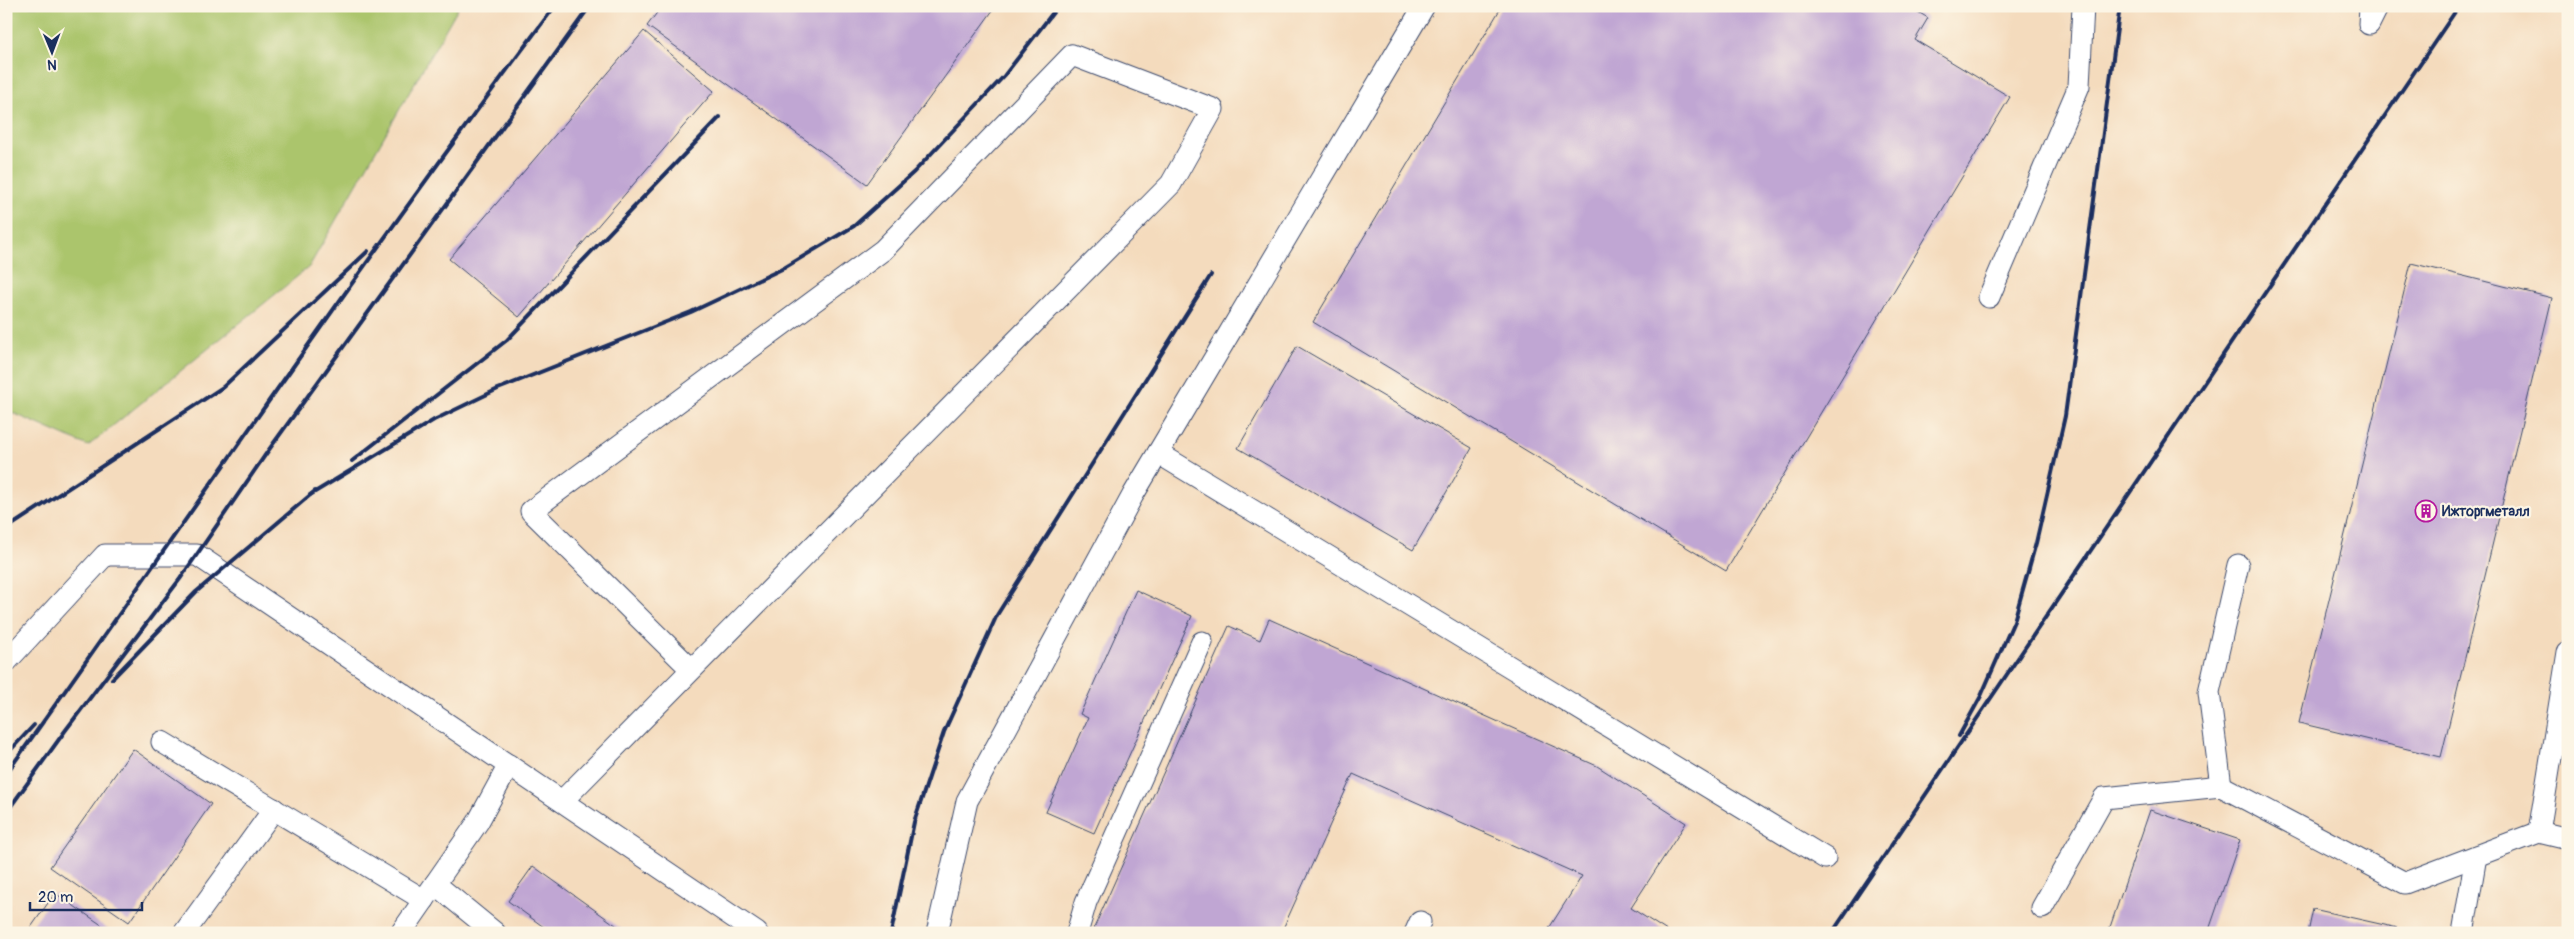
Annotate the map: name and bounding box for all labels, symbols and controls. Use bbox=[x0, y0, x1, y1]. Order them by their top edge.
north arrow bbox=[28, 28, 78, 78]
text: N bbox=[47, 56, 57, 73]
building icon: Ижторгметалл bbox=[2414, 499, 2438, 523]
place label: Ижторгметалл bbox=[2442, 503, 2530, 520]
scale bar bbox=[30, 879, 142, 911]
text: 20 m bbox=[38, 888, 73, 907]

